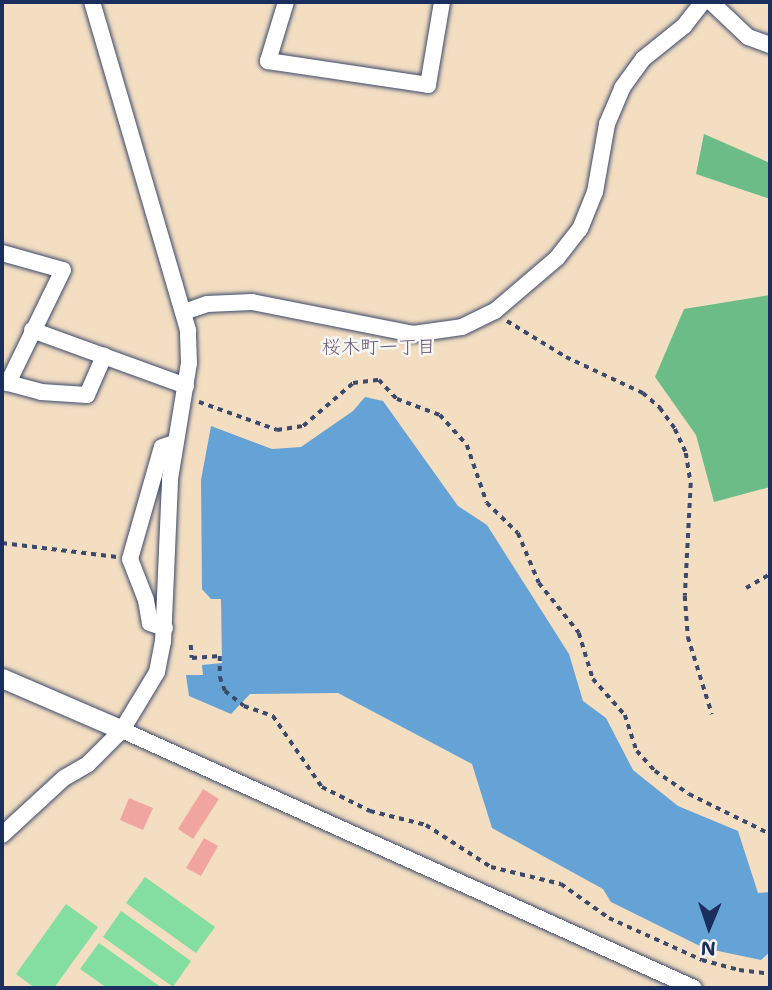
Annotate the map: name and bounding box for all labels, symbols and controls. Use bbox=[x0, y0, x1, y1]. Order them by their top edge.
district label: 桜木町一丁目 bbox=[322, 336, 436, 358]
north arrow bbox=[674, 892, 744, 962]
text: N bbox=[700, 936, 716, 961]

